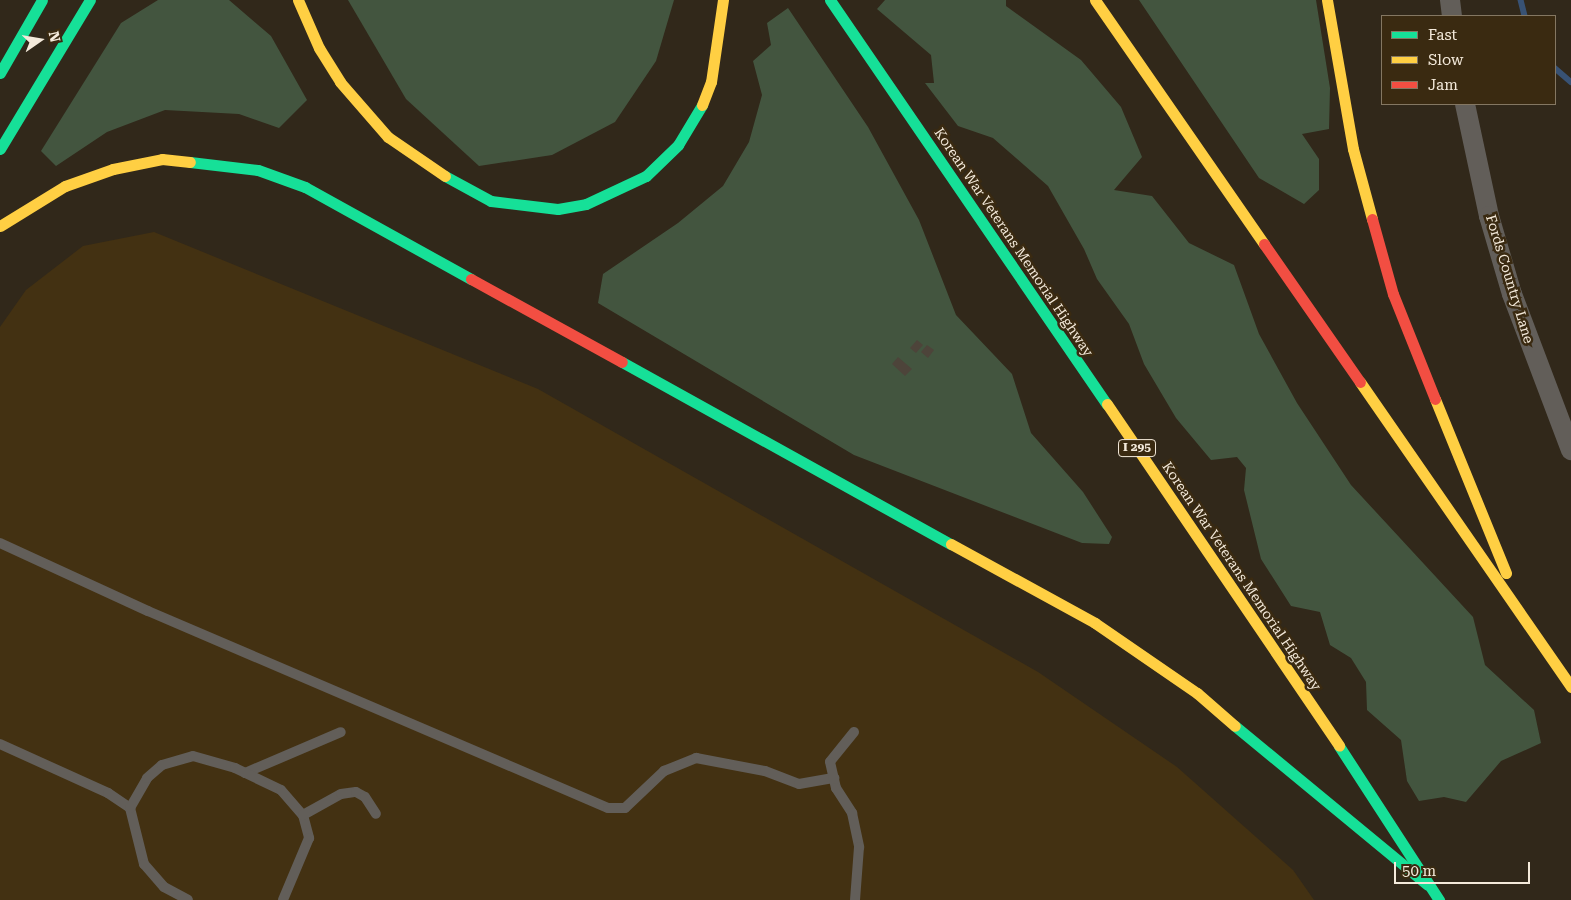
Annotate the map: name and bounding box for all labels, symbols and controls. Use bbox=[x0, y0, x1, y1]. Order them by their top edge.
north arrow bbox=[15, 15, 65, 65]
legend bbox=[1381, 15, 1556, 105]
text: Fast bbox=[1428, 26, 1457, 44]
text: N bbox=[46, 30, 64, 44]
text: Slow bbox=[1428, 51, 1463, 69]
text: Jam bbox=[1428, 76, 1458, 94]
street label: Korean War Veterans Memorial Highway bbox=[931, 125, 1097, 359]
street label: Fords Country Lane bbox=[1482, 213, 1538, 345]
road number: I 295 bbox=[1117, 438, 1157, 458]
street label: Korean War Veterans Memorial Highway bbox=[1159, 459, 1325, 693]
scale bar bbox=[1396, 852, 1532, 884]
text: 50 m bbox=[1402, 862, 1436, 880]

